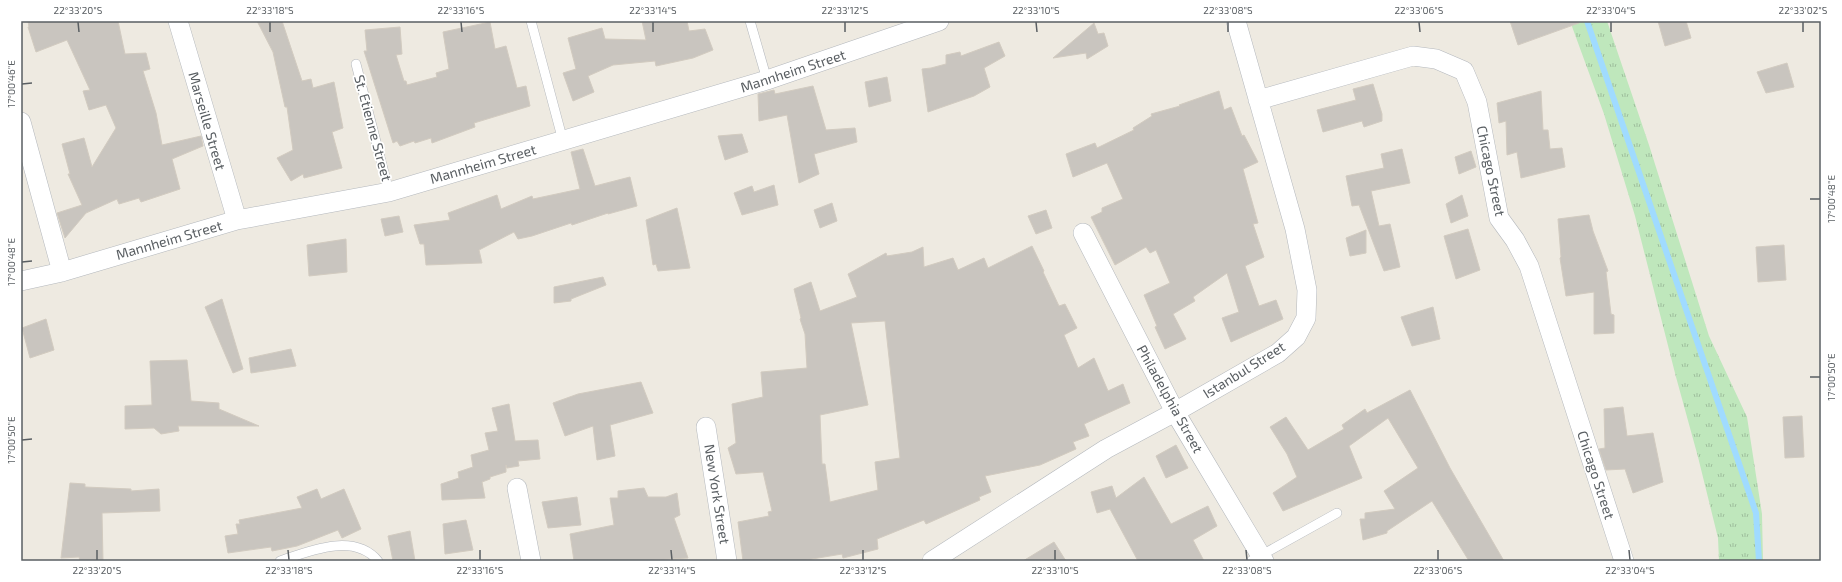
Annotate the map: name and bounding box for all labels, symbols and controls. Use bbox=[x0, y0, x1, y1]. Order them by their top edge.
text: 22°33'20"S bbox=[54, 4, 103, 16]
text: 22°33'18"S bbox=[246, 4, 294, 16]
text: 22°33'16"S bbox=[438, 4, 485, 16]
text: 22°33'14"S bbox=[629, 4, 677, 16]
text: 22°33'12"S bbox=[822, 4, 869, 16]
text: 22°33'10"S bbox=[1012, 4, 1060, 16]
text: 22°33'08"S bbox=[1203, 4, 1253, 16]
text: 22°33'06"S bbox=[1395, 4, 1444, 16]
text: 22°33'04"S bbox=[1586, 4, 1636, 16]
text: 22°33'02"S bbox=[1779, 4, 1828, 16]
street label: Mannheim Street bbox=[738, 45, 848, 96]
text: 17°00'46"E bbox=[5, 60, 17, 108]
street label: Marseille Street bbox=[185, 70, 230, 172]
street label: St. Etienne Street bbox=[351, 73, 396, 183]
street label: Chicago Street bbox=[1474, 124, 1509, 218]
street label: Mannheim Street bbox=[428, 140, 538, 187]
text: 17°00'48"E bbox=[1825, 175, 1837, 223]
street label: Mannheim Street bbox=[114, 216, 224, 263]
text: 17°00'48"E bbox=[5, 238, 17, 286]
street label: Istanbul Street bbox=[1199, 338, 1288, 402]
street label: Philadelphia Street bbox=[1134, 342, 1207, 456]
text: 17°00'50"E bbox=[1825, 353, 1837, 401]
text: 17°00'50"E bbox=[5, 416, 17, 464]
street label: Chicago Street bbox=[1574, 429, 1619, 521]
street label: New York Street bbox=[701, 443, 734, 545]
text: 22°33'20"S bbox=[73, 564, 122, 576]
text: 22°33'18"S bbox=[265, 564, 313, 576]
text: 22°33'16"S bbox=[457, 564, 504, 576]
text: 22°33'14"S bbox=[648, 564, 696, 576]
text: 22°33'12"S bbox=[840, 564, 887, 576]
text: 22°33'10"S bbox=[1031, 564, 1079, 576]
text: 22°33'08"S bbox=[1222, 564, 1272, 576]
text: 22°33'06"S bbox=[1414, 564, 1463, 576]
text: 22°33'04"S bbox=[1605, 564, 1655, 576]

